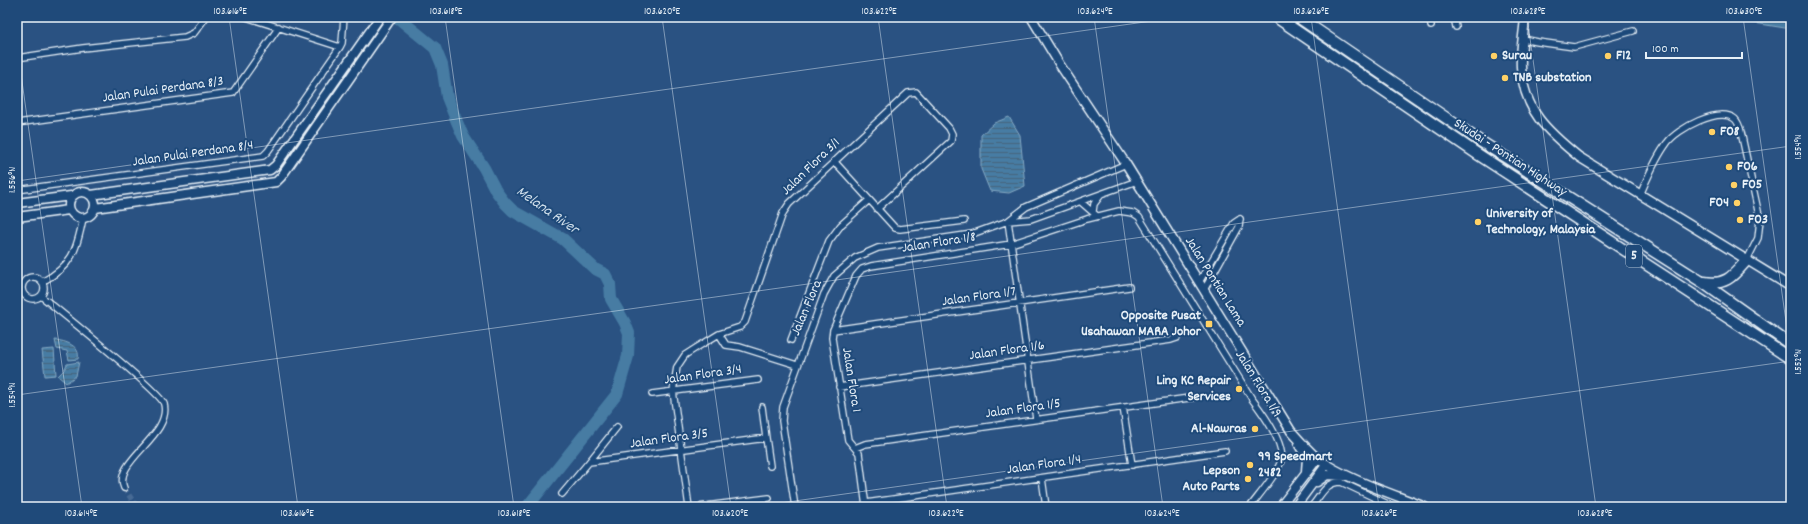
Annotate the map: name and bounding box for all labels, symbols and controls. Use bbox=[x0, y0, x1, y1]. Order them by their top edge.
text: 103.616°E bbox=[213, 5, 247, 19]
text: 103.618°E bbox=[430, 5, 463, 19]
text: 103.620°E bbox=[644, 5, 681, 19]
text: 103.622°E bbox=[861, 5, 897, 19]
text: 103.624°E bbox=[1078, 5, 1113, 19]
text: 103.626°E bbox=[1293, 5, 1329, 19]
text: 103.628°E bbox=[1511, 5, 1546, 19]
text: 103.630°E bbox=[1726, 5, 1763, 19]
scale bar bbox=[1646, 34, 1742, 60]
text: 100 m bbox=[1652, 41, 1679, 58]
place label: Surau bbox=[1502, 46, 1532, 66]
place label: F12 bbox=[1616, 46, 1631, 66]
marker: Surau bbox=[1489, 51, 1499, 61]
marker: F12 bbox=[1603, 51, 1613, 61]
place label: TNB substation bbox=[1513, 68, 1592, 88]
street label: Jalan Pulai Perdana 8/3 bbox=[101, 72, 225, 108]
marker: TNB substation bbox=[1500, 73, 1510, 83]
street label: Skudai - Pontian Highway bbox=[1449, 114, 1571, 202]
place label: F08 bbox=[1720, 122, 1740, 142]
marker: F08 bbox=[1707, 127, 1717, 137]
street label: Jalan Flora 3/1 bbox=[777, 134, 845, 200]
text: 1.554°N bbox=[1792, 134, 1806, 160]
street label: Jalan Pulai Perdana 8/4 bbox=[131, 136, 255, 172]
place label: F06 bbox=[1737, 157, 1758, 177]
marker: F06 bbox=[1724, 162, 1734, 172]
text: 1.556°N bbox=[6, 167, 20, 193]
place label: F05 bbox=[1742, 175, 1763, 195]
marker: F05 bbox=[1729, 180, 1739, 190]
water label: Melana River bbox=[511, 181, 584, 241]
place label: F04 bbox=[1709, 193, 1729, 213]
marker: F04 bbox=[1732, 198, 1742, 208]
place label: University of Technology, Malaysia bbox=[1486, 204, 1597, 240]
place label: F03 bbox=[1748, 210, 1768, 230]
marker: F03 bbox=[1735, 215, 1745, 225]
marker: University of Technology, Malaysia bbox=[1473, 217, 1483, 227]
street label: Jalan Flora 1/8 bbox=[901, 227, 978, 259]
street label: Jalan Pontian Lama bbox=[1179, 233, 1251, 331]
road number: 5 bbox=[1626, 245, 1642, 267]
street label: Jalan Flora bbox=[786, 277, 828, 339]
street label: Jalan Flora 1/7 bbox=[941, 282, 1017, 312]
place label: Opposite Pusat Usahawan MARA Johor bbox=[1081, 306, 1202, 342]
marker: Opposite Pusat Usahawan MARA Johor bbox=[1204, 319, 1214, 329]
street label: Jalan Flora 1/6 bbox=[968, 336, 1046, 366]
street label: Jalan Flora 1 bbox=[836, 346, 866, 414]
street label: Jalan Flora 1/9 bbox=[1230, 347, 1286, 421]
text: 1.552°N bbox=[1792, 349, 1806, 375]
street label: Jalan Flora 3/4 bbox=[663, 360, 743, 390]
place label: Ling KC Repair Services bbox=[1157, 371, 1232, 407]
text: 1.554°N bbox=[6, 382, 20, 408]
marker: Ling KC Repair Services bbox=[1234, 384, 1244, 394]
street label: Jalan Flora 1/5 bbox=[984, 394, 1062, 424]
place label: Al-Nawras bbox=[1191, 419, 1247, 439]
street label: Jalan Flora 3/5 bbox=[629, 424, 709, 454]
marker: Al-Nawras bbox=[1250, 424, 1260, 434]
place label: 99 Speedmart 2482 bbox=[1258, 447, 1333, 483]
street label: Jalan Flora 1/4 bbox=[1006, 450, 1082, 480]
marker: 99 Speedmart 2482 bbox=[1245, 460, 1255, 470]
place label: Lepson Auto Parts bbox=[1183, 461, 1241, 497]
marker: Lepson Auto Parts bbox=[1243, 474, 1253, 484]
text: 103.614°E bbox=[65, 507, 98, 521]
text: 103.616°E bbox=[280, 507, 314, 521]
text: 103.618°E bbox=[498, 507, 531, 521]
text: 103.620°E bbox=[712, 507, 749, 521]
text: 103.622°E bbox=[928, 507, 964, 521]
text: 103.624°E bbox=[1145, 507, 1180, 521]
text: 103.626°E bbox=[1361, 507, 1397, 521]
text: 103.628°E bbox=[1578, 507, 1613, 521]

